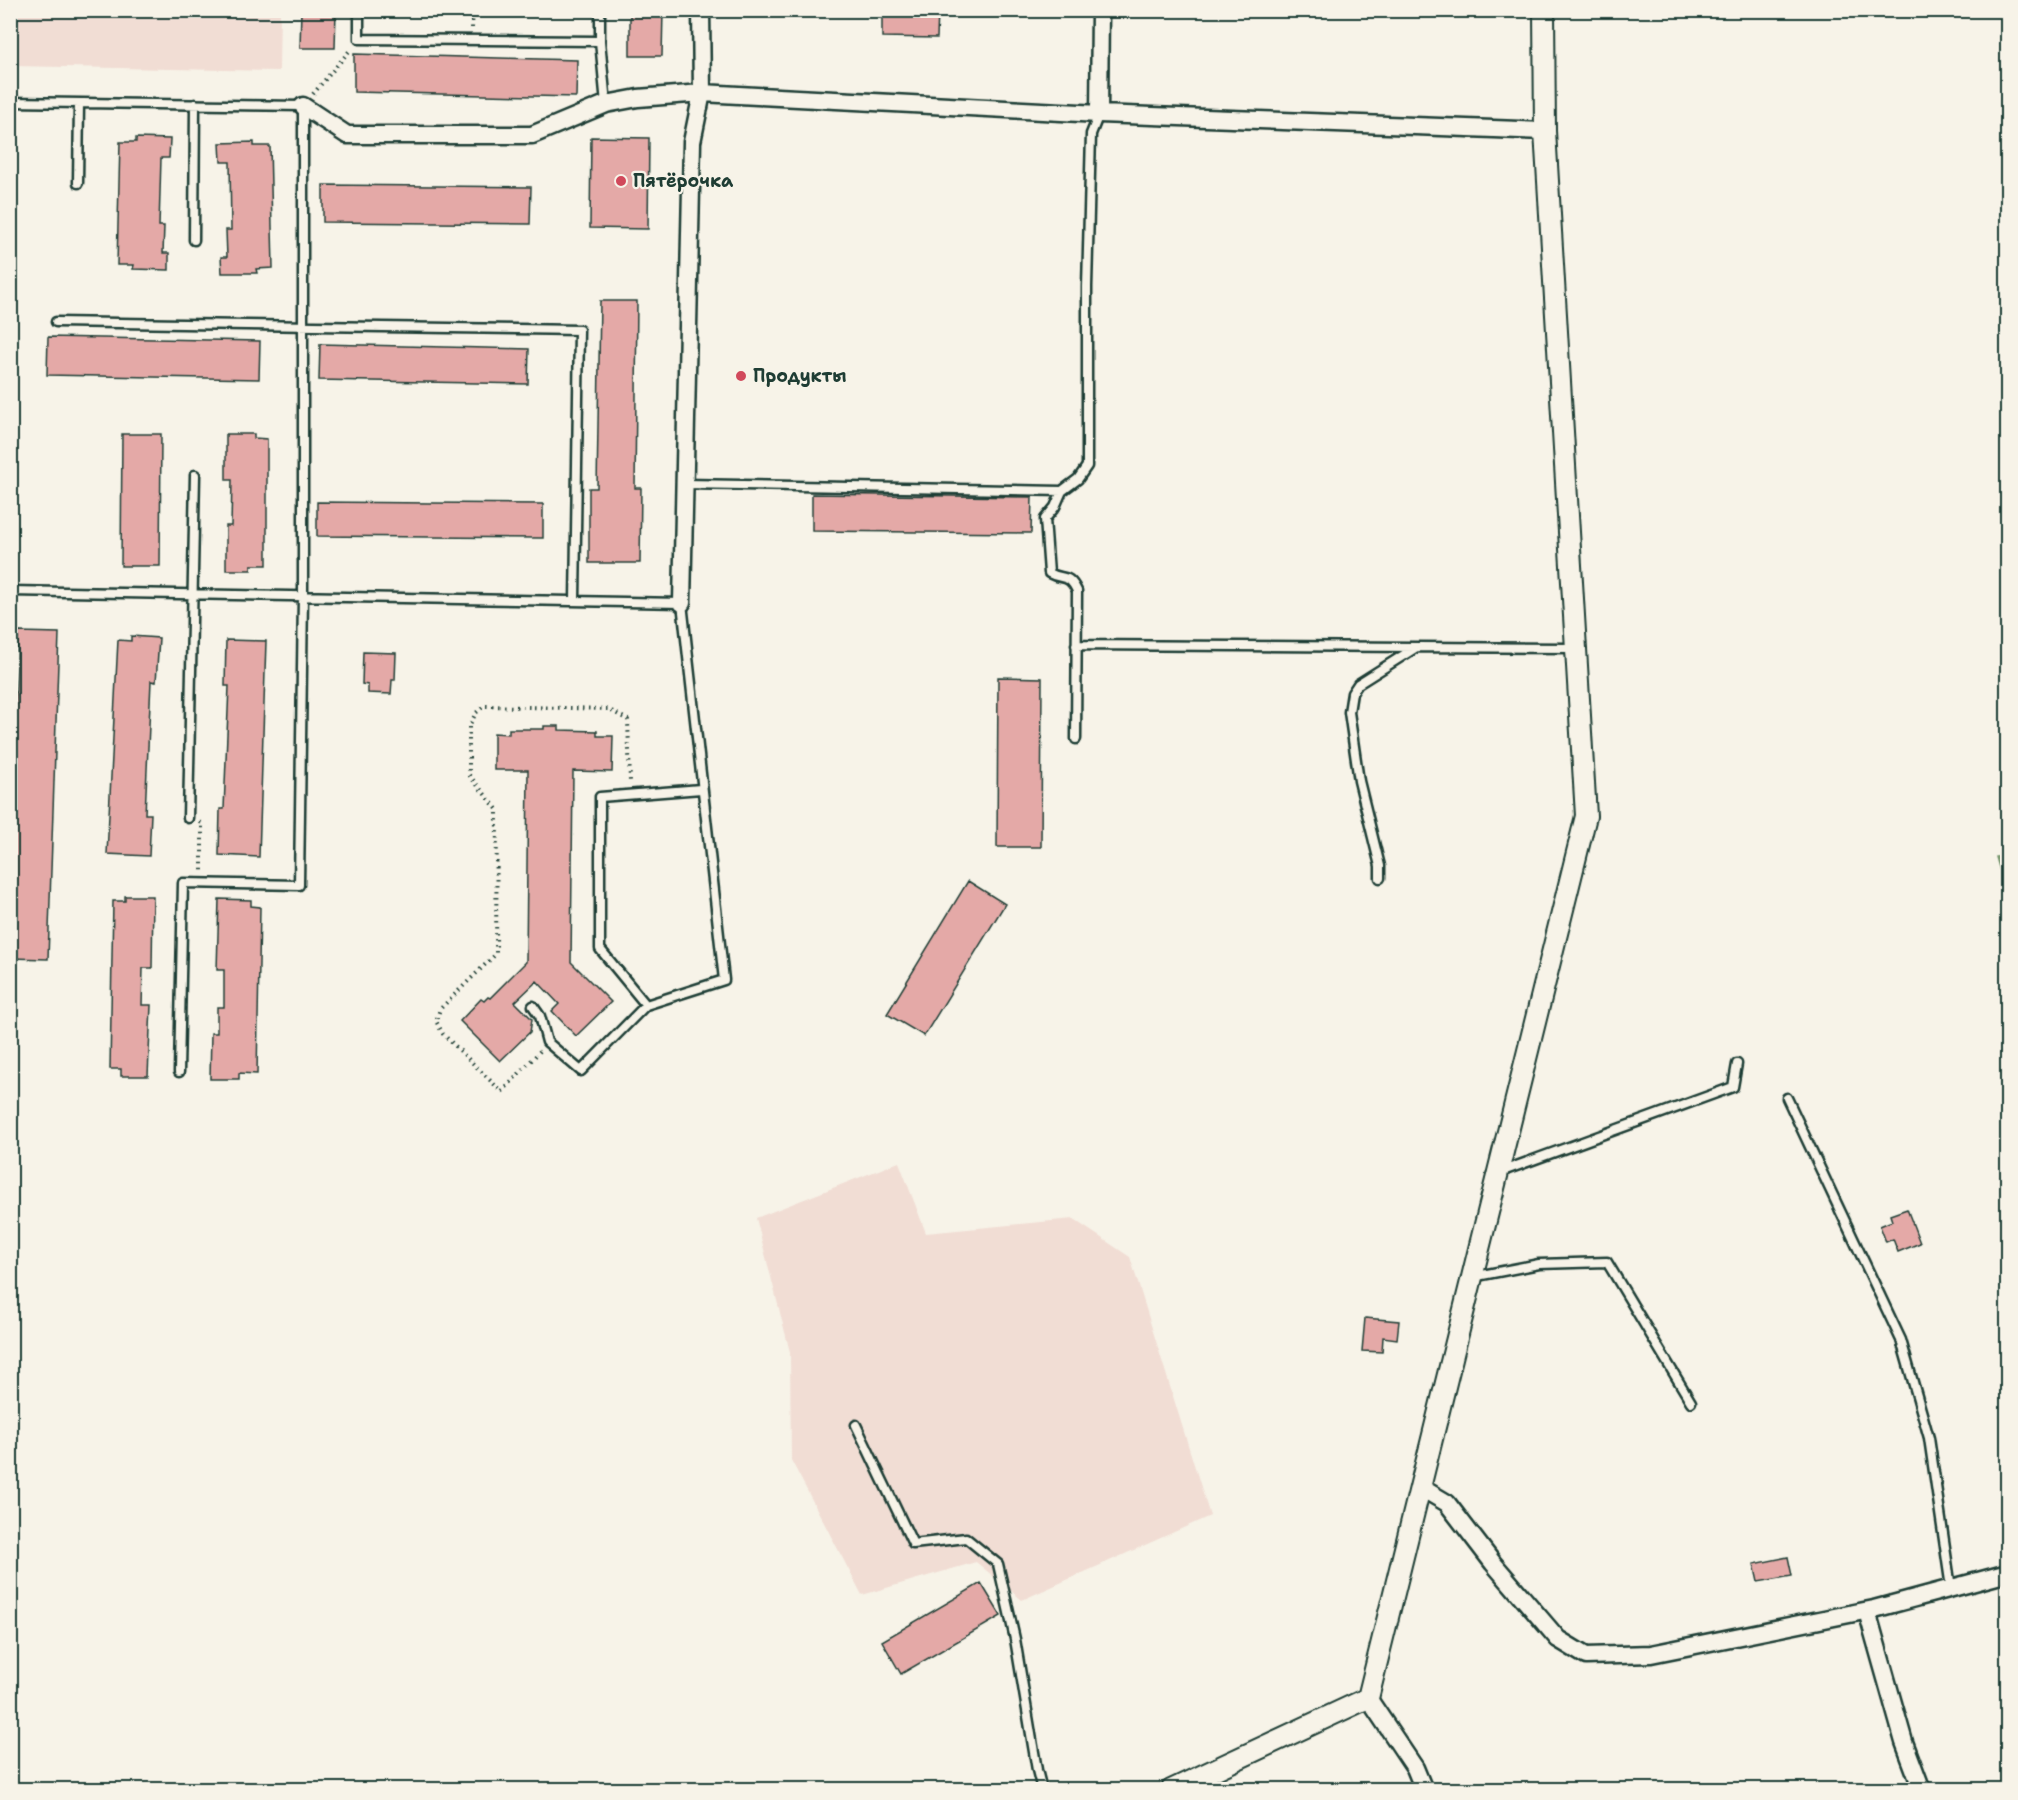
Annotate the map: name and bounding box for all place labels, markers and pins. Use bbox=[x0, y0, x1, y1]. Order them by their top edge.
place label: Пятёрочка bbox=[633, 169, 734, 193]
marker: Пятёрочка bbox=[614, 174, 628, 188]
place label: Продукты bbox=[753, 364, 847, 388]
marker: Продукты bbox=[734, 369, 748, 383]

